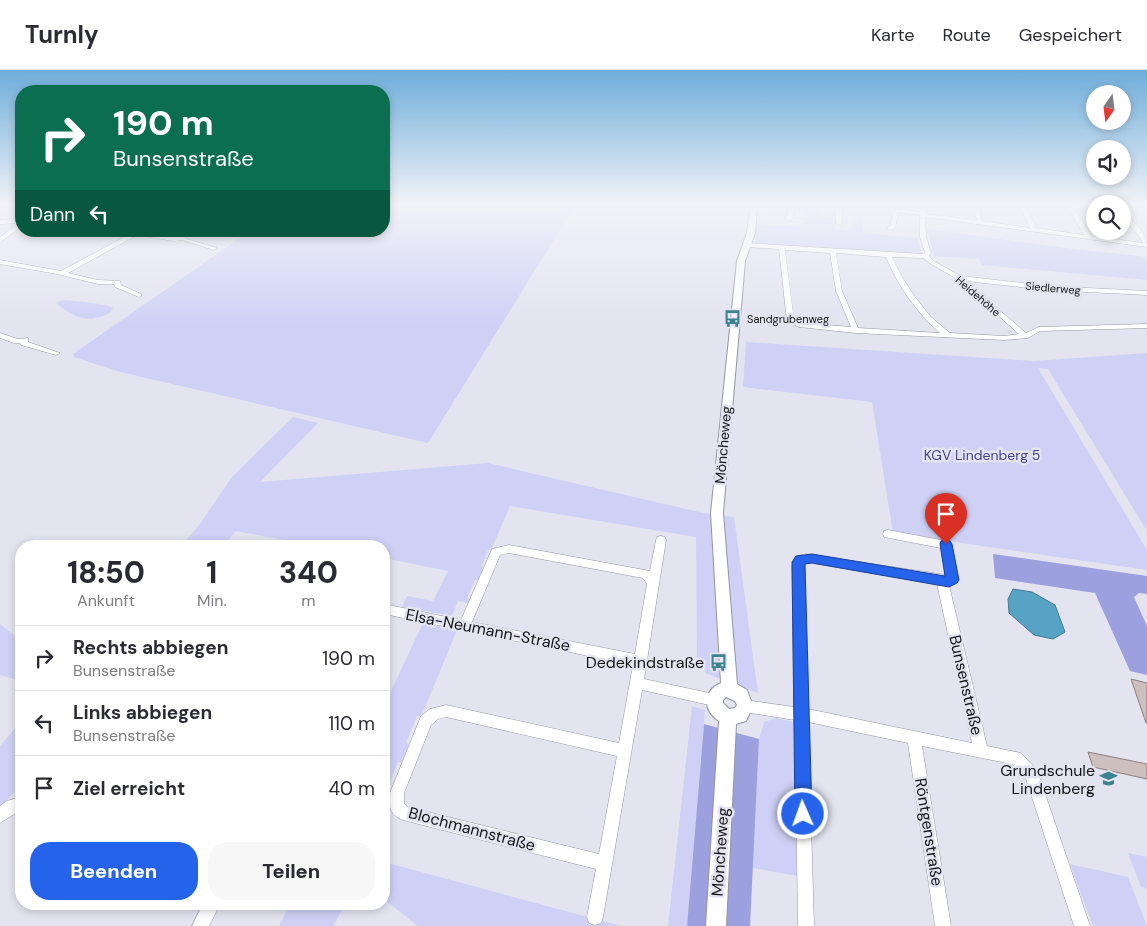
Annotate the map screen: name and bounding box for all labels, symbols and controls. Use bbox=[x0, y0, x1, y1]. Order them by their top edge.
text: Turnly bbox=[25, 19, 98, 50]
text: Karte bbox=[871, 23, 915, 47]
text: Route bbox=[943, 23, 991, 47]
text: Gespeichert bbox=[1019, 23, 1122, 47]
north arrow bbox=[1086, 85, 1131, 130]
map controls bbox=[1086, 85, 1131, 240]
text: 190 m bbox=[113, 100, 214, 146]
icon: right bbox=[30, 105, 95, 170]
button: sound bbox=[1086, 140, 1131, 185]
text: Bunsenstraße bbox=[113, 144, 254, 173]
button: search bbox=[1086, 195, 1131, 240]
icon: left bbox=[85, 200, 113, 228]
text: Dann bbox=[30, 202, 75, 227]
street label: Heidehöhe bbox=[953, 273, 1003, 319]
street label: Siedlerweg bbox=[1025, 279, 1081, 297]
bus stop icon: Sandgrubenweg bbox=[723, 309, 743, 329]
place label: Sandgrubenweg bbox=[747, 312, 829, 326]
street label: Möncheweg bbox=[711, 405, 735, 485]
park label: KGV Lindenberg 5 bbox=[924, 446, 1040, 464]
pin bbox=[925, 493, 967, 544]
icon: arrive bbox=[932, 500, 960, 528]
text: 18:50 bbox=[67, 553, 145, 592]
text: 1 bbox=[206, 553, 217, 592]
text: 340 bbox=[279, 553, 338, 592]
text: Ankunft bbox=[77, 590, 135, 611]
text: Min. bbox=[197, 590, 227, 611]
text: m bbox=[301, 590, 315, 611]
street label: Elsa-Neumann-Straße bbox=[404, 604, 572, 656]
street label: Bunsenstraße bbox=[944, 633, 988, 737]
text: Rechts abbiegen bbox=[73, 635, 228, 660]
icon: right bbox=[30, 644, 58, 672]
text: 190 m bbox=[322, 646, 375, 671]
place label: Dedekindstraße bbox=[586, 652, 704, 673]
bus stop icon: Dedekindstraße bbox=[708, 652, 728, 672]
text: Bunsenstraße bbox=[73, 660, 175, 681]
text: Links abbiegen bbox=[73, 700, 212, 725]
icon: left bbox=[30, 709, 58, 737]
text: 110 m bbox=[328, 711, 375, 736]
text: Bunsenstraße bbox=[73, 725, 175, 746]
place label: Grundschule Lindenberg bbox=[1000, 760, 1095, 799]
school or university icon: Grundschule Lindenberg bbox=[1099, 769, 1119, 789]
icon: arrive bbox=[30, 774, 58, 802]
text: Ziel erreicht bbox=[73, 776, 185, 801]
text: 40 m bbox=[328, 776, 375, 801]
street label: Röntgenstraße bbox=[910, 777, 948, 887]
position arrow bbox=[776, 787, 828, 839]
street label: Blochmannstraße bbox=[406, 802, 538, 856]
street label: Möncheweg bbox=[706, 807, 734, 897]
button: Beenden bbox=[30, 842, 198, 900]
button: Teilen bbox=[208, 842, 375, 900]

